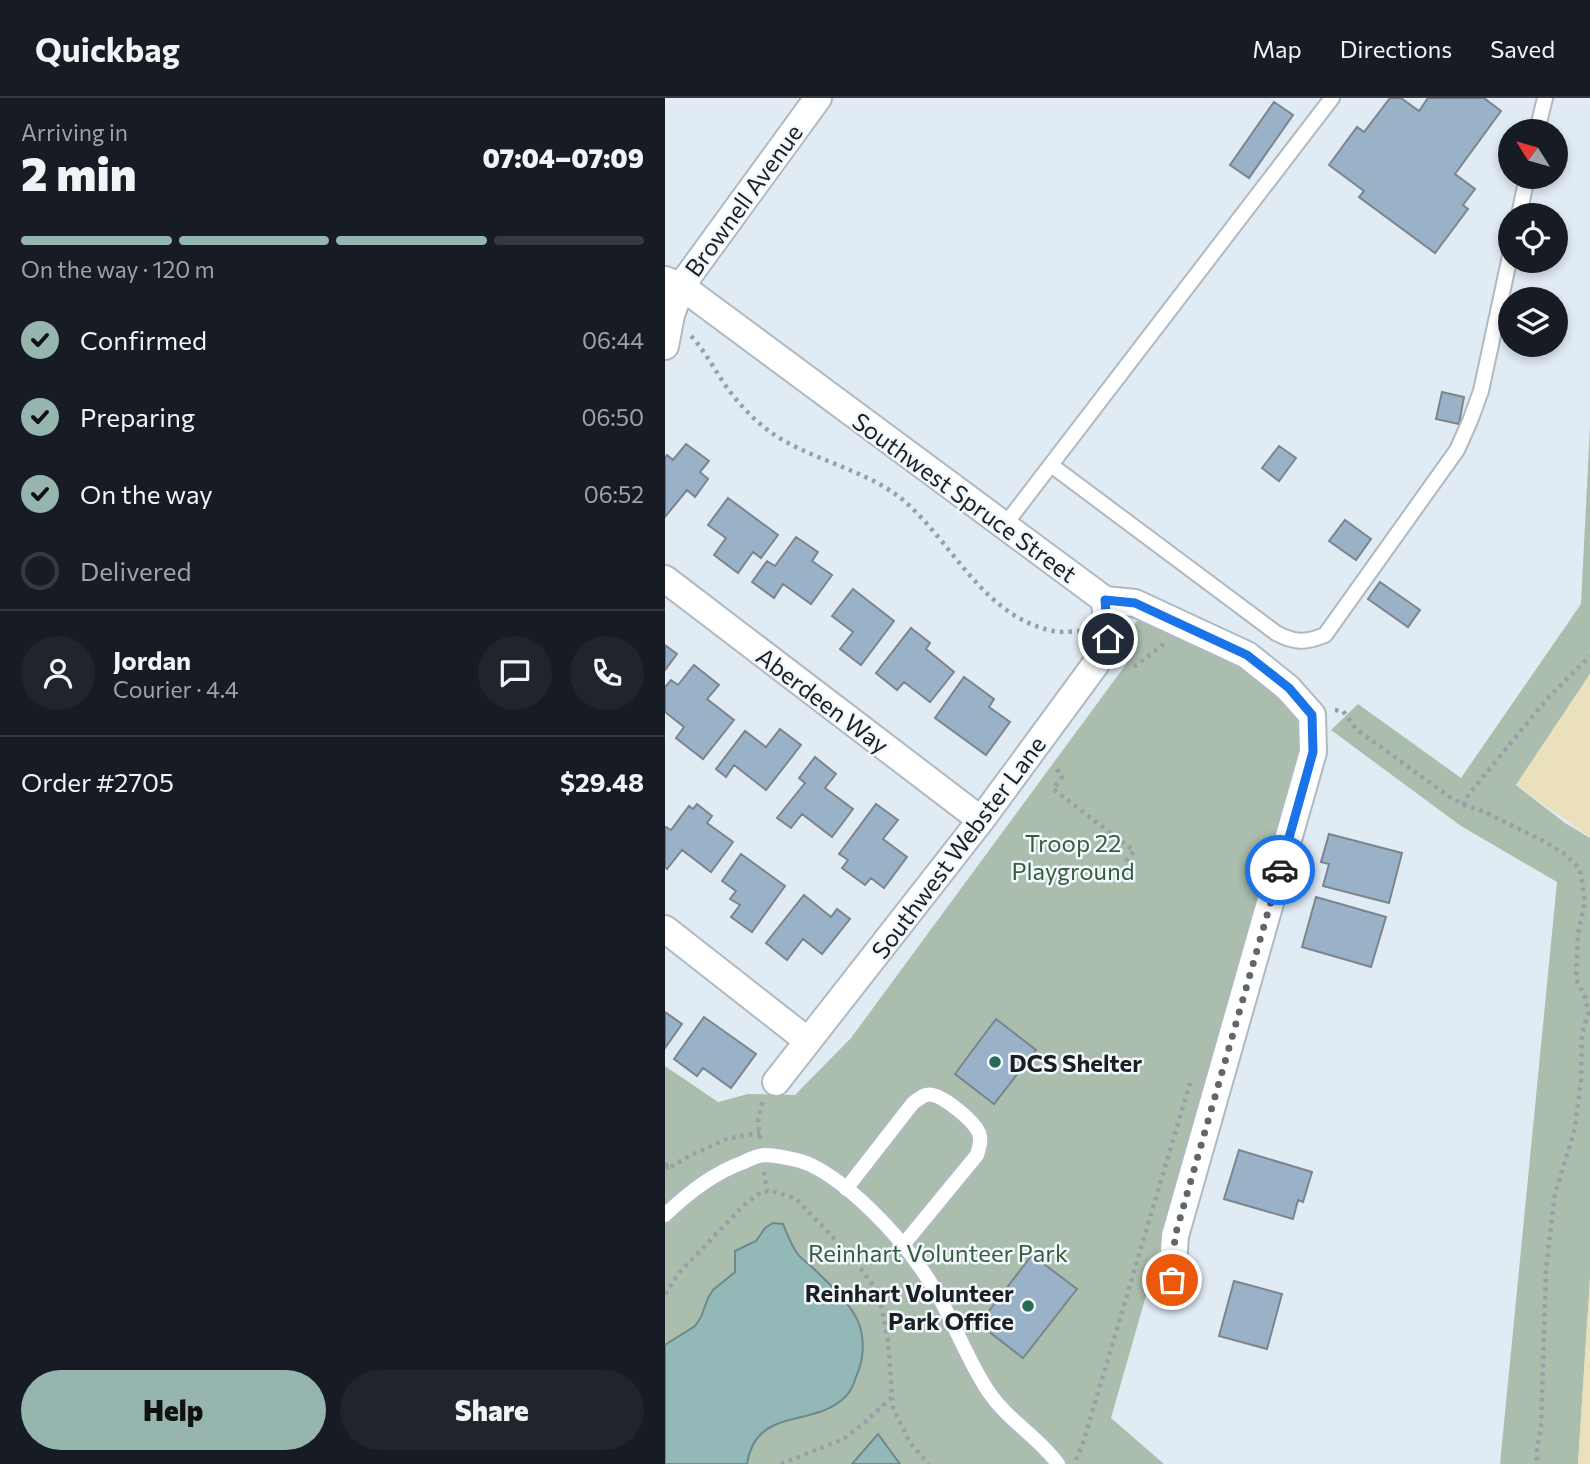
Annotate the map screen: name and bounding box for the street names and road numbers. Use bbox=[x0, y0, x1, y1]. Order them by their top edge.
street label: Brownell Avenue bbox=[678, 118, 808, 282]
street label: Southwest Spruce Street bbox=[847, 406, 1083, 588]
street label: Aberdeen Way bbox=[751, 641, 895, 759]
street label: Southwest Webster Lane bbox=[865, 730, 1051, 964]

